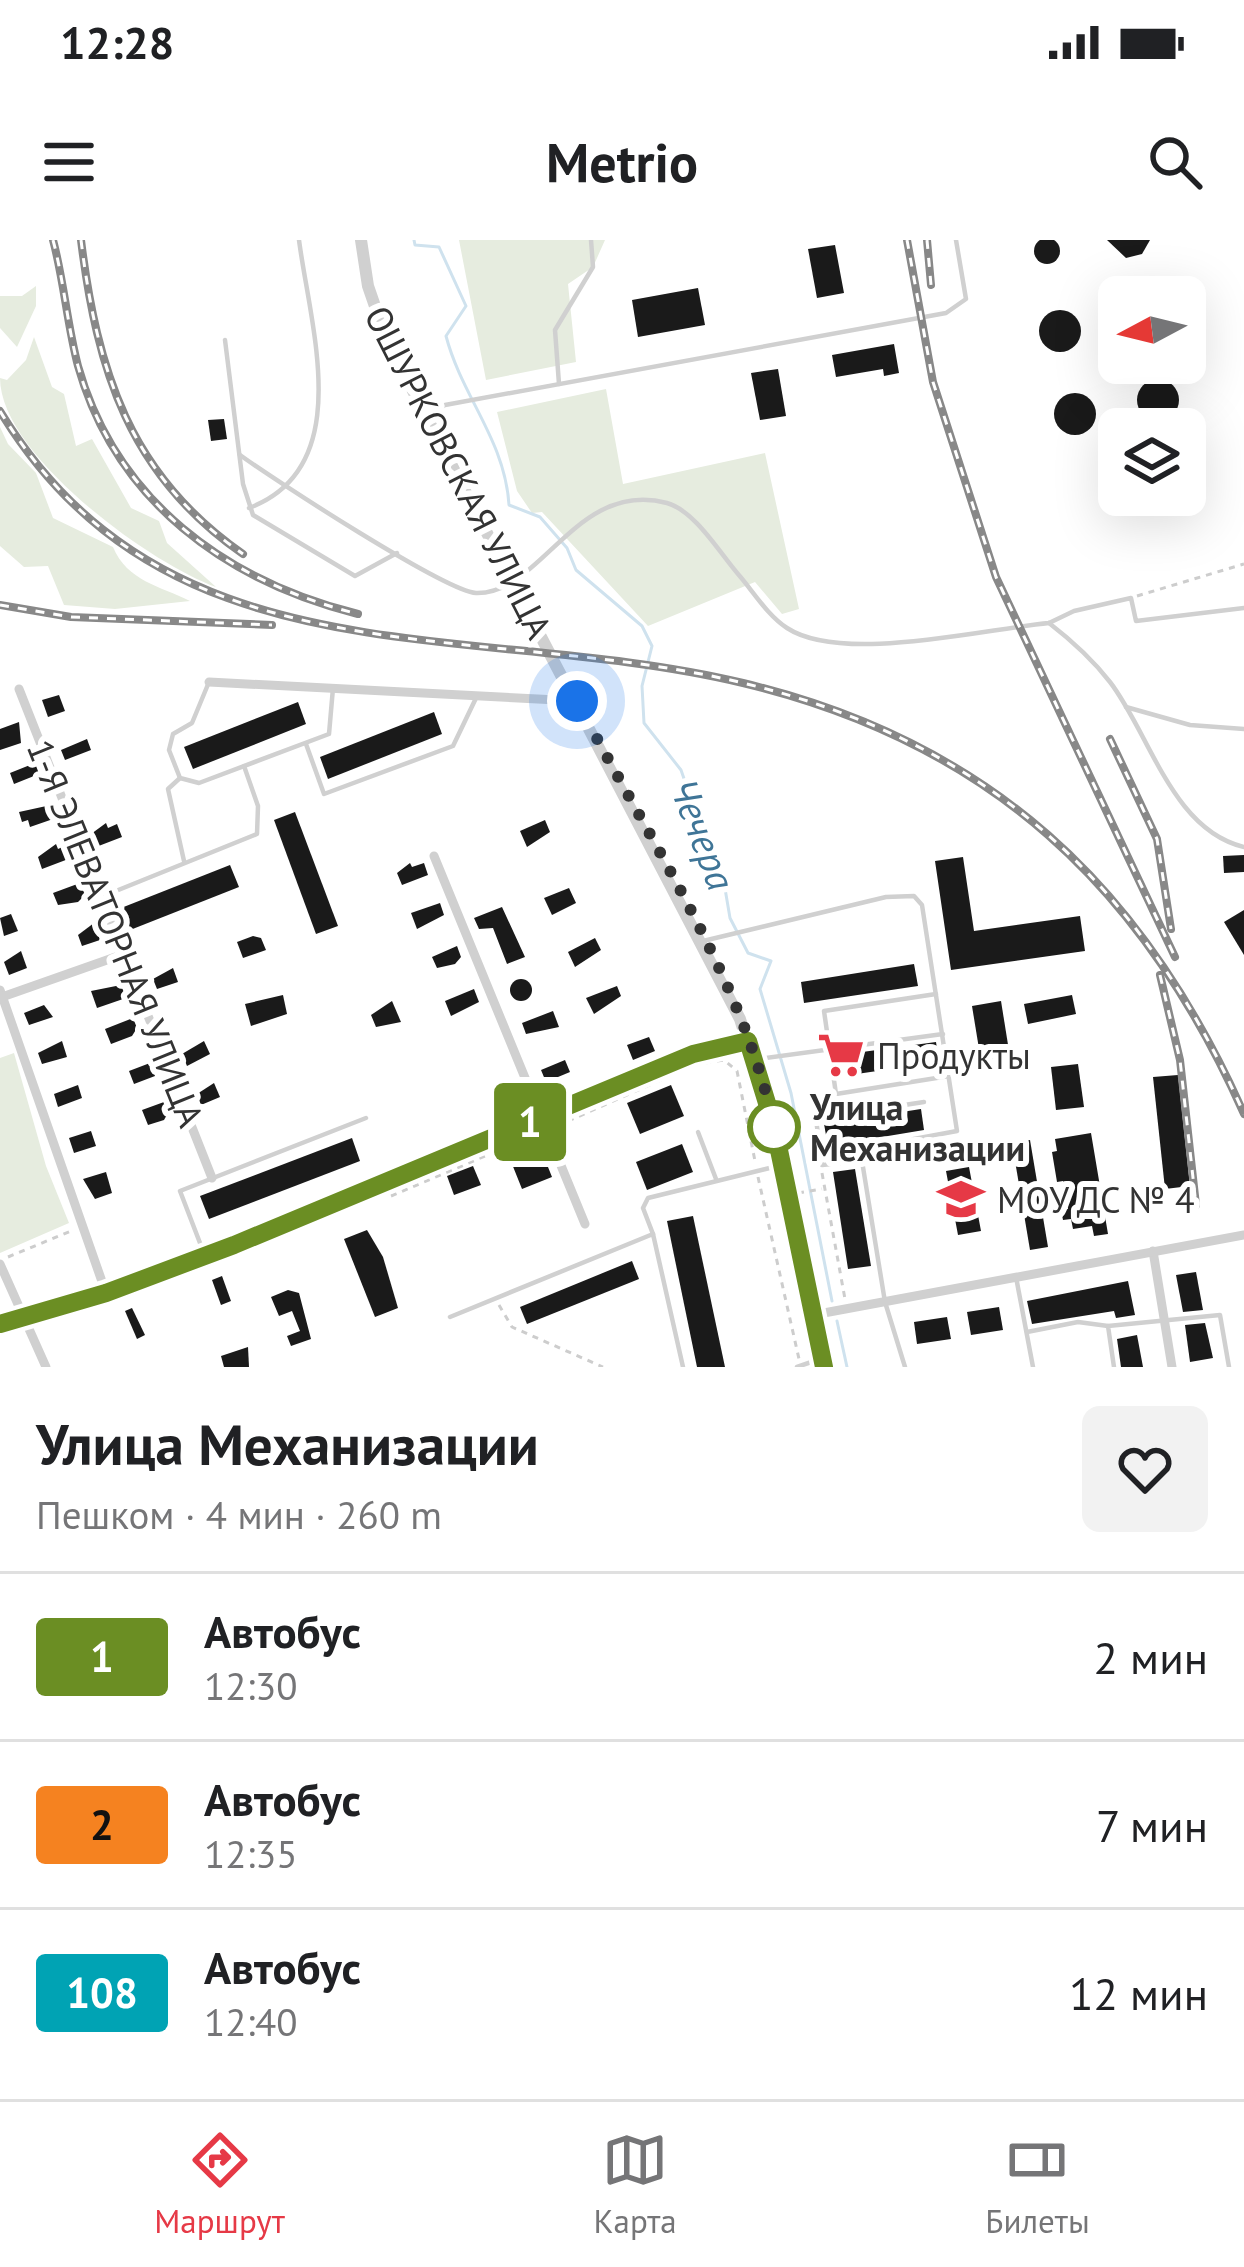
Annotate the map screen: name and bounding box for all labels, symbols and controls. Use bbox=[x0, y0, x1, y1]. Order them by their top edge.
text: 12:28 bbox=[60, 13, 174, 71]
text: Metrio bbox=[546, 127, 698, 197]
icon: menu bbox=[36, 129, 102, 195]
icon: search bbox=[1142, 129, 1208, 195]
north arrow bbox=[1098, 276, 1206, 384]
map controls bbox=[1098, 276, 1206, 516]
street label: ОШУРКОВСКАЯ УЛИЦА bbox=[355, 298, 563, 646]
button: layers bbox=[1098, 408, 1206, 516]
your location bbox=[547, 671, 607, 731]
street label: 1-Я ЭЛЕВАТОРНАЯ УЛИЦА bbox=[17, 733, 215, 1133]
water label: Чечера bbox=[659, 771, 747, 897]
supermarket icon: Продукты bbox=[816, 1030, 866, 1080]
place label: Продукты bbox=[877, 1032, 1031, 1079]
line badge: 1 bbox=[491, 1083, 569, 1161]
place label: Улица Механизации bbox=[809, 1083, 1025, 1171]
text: 1 bbox=[518, 1094, 542, 1149]
marker: Улица Механизации bbox=[749, 1102, 799, 1152]
school or university icon: МОУ ДС № 4 bbox=[936, 1174, 986, 1224]
place label: МОУ ДС № 4 bbox=[997, 1176, 1195, 1223]
button: heart bbox=[1082, 1406, 1208, 1532]
text: Улица Механизации bbox=[36, 1407, 539, 1481]
text: Пешком · 4 мин · 260 m bbox=[36, 1489, 442, 1540]
text: Автобус bbox=[204, 1602, 361, 1660]
text: 2 мин bbox=[1094, 1628, 1208, 1686]
text: 1 bbox=[90, 1629, 114, 1684]
text: 12:30 bbox=[204, 1660, 298, 1711]
text: Автобус bbox=[204, 1770, 361, 1828]
text: 7 мин bbox=[1096, 1796, 1208, 1854]
text: 2 bbox=[90, 1797, 114, 1852]
text: 12:35 bbox=[204, 1828, 298, 1879]
text: Автобус bbox=[204, 1938, 361, 1996]
text: 12 мин bbox=[1069, 1964, 1208, 2022]
text: 108 bbox=[66, 1965, 138, 2020]
text: 12:40 bbox=[204, 1996, 298, 2047]
tab: Маршрут bbox=[154, 2127, 285, 2242]
tab: Карта bbox=[593, 2127, 677, 2242]
tab: Билеты bbox=[985, 2127, 1090, 2242]

